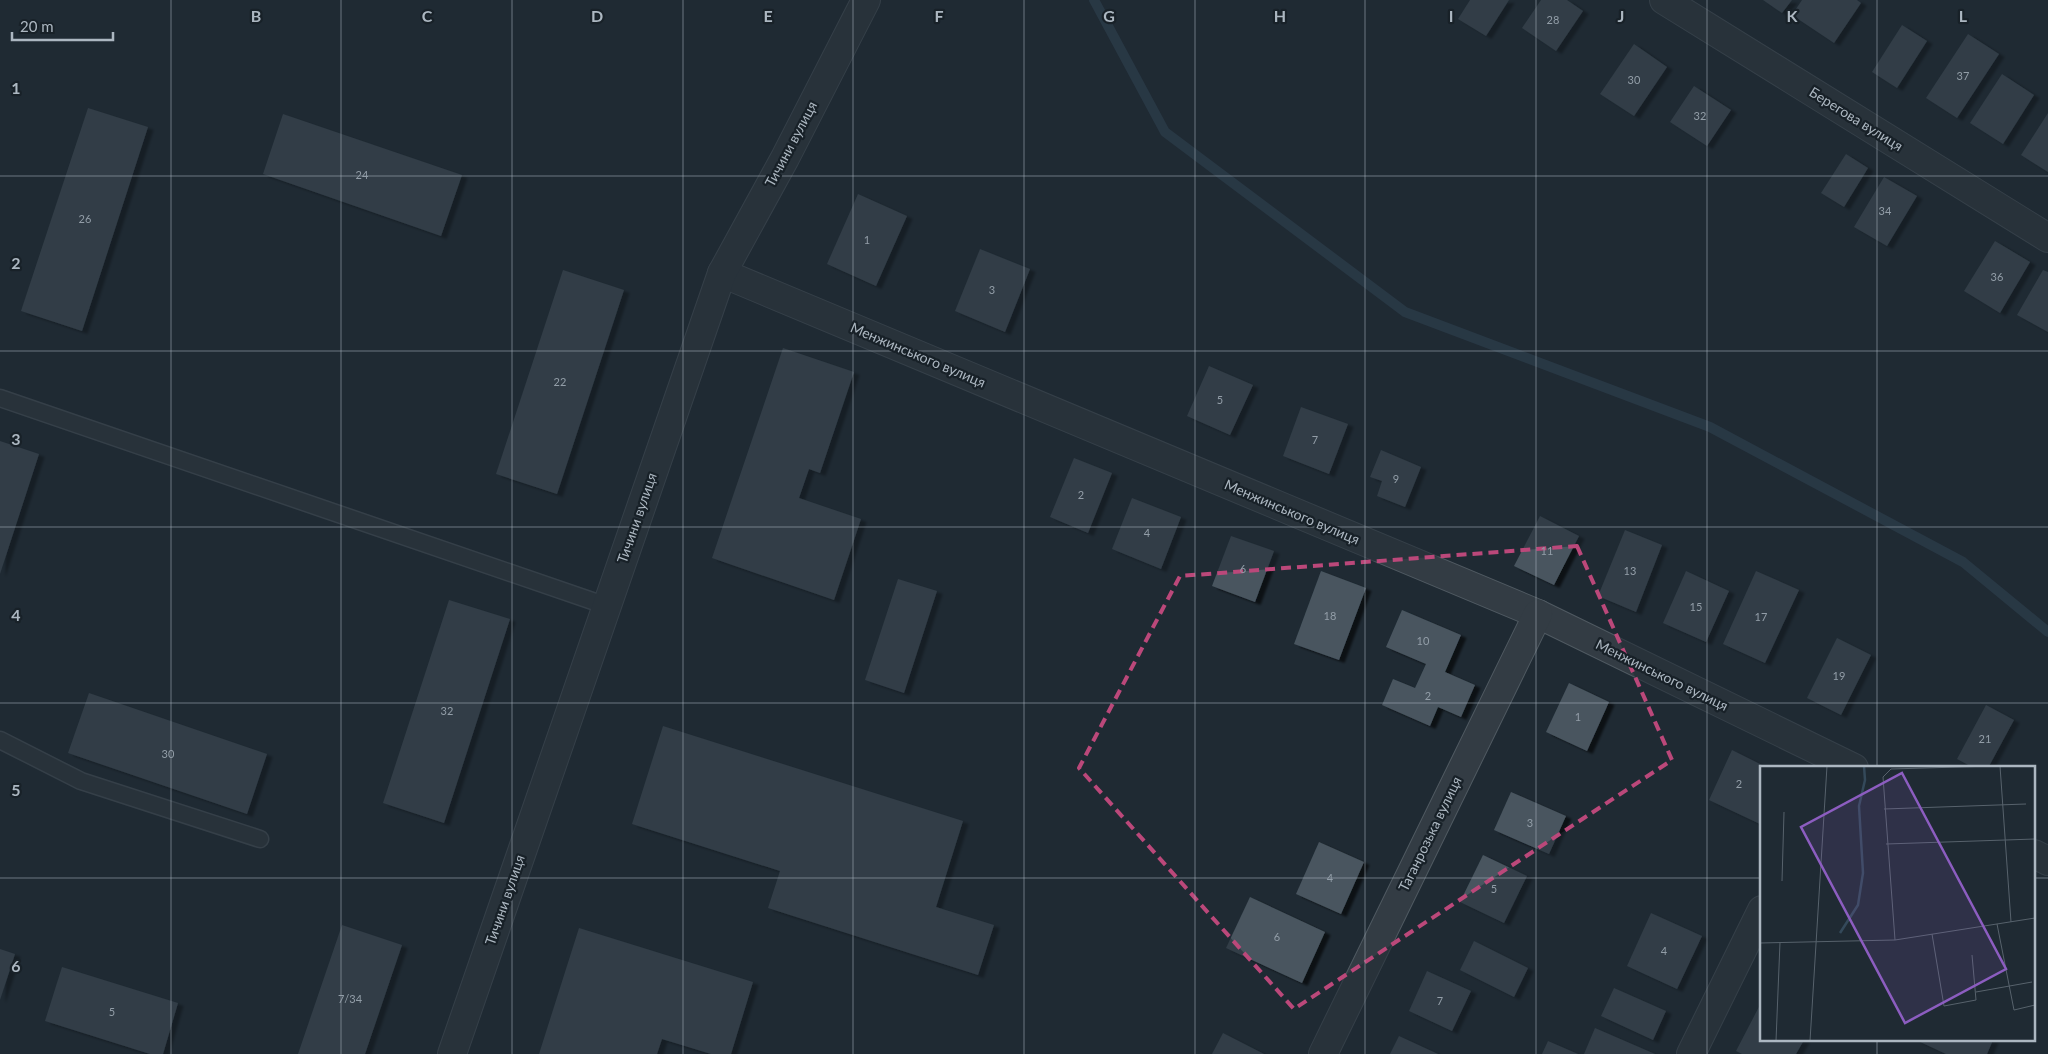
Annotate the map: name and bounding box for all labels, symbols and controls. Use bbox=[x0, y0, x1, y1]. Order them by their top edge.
text: B bbox=[251, 6, 261, 25]
text: C bbox=[422, 6, 433, 25]
text: D bbox=[591, 6, 603, 25]
text: E bbox=[763, 6, 773, 25]
text: F bbox=[934, 6, 944, 25]
text: G bbox=[1103, 6, 1115, 25]
text: H bbox=[1274, 6, 1286, 25]
text: I bbox=[1449, 6, 1453, 25]
text: J bbox=[1618, 6, 1624, 25]
text: K bbox=[1787, 6, 1799, 25]
text: L bbox=[1959, 6, 1968, 25]
scale bar bbox=[12, 10, 114, 42]
house number: 28 bbox=[1547, 13, 1559, 26]
text: 20 m bbox=[20, 17, 54, 35]
house number: 37 bbox=[1957, 69, 1969, 82]
house number: 30 bbox=[1628, 73, 1641, 86]
text: 1 bbox=[11, 78, 21, 97]
street label: Берегова вулиця bbox=[1806, 83, 1906, 154]
street label: Тичини вулиця bbox=[761, 98, 820, 189]
house number: 32 bbox=[1694, 109, 1706, 122]
house number: 24 bbox=[356, 168, 369, 181]
house number: 34 bbox=[1879, 204, 1892, 217]
house number: 26 bbox=[79, 212, 91, 225]
house number: 1 bbox=[864, 233, 870, 246]
text: 2 bbox=[11, 253, 21, 272]
house number: 36 bbox=[1991, 270, 2003, 283]
house number: 3 bbox=[989, 283, 995, 296]
street label: Менжинського вулиця bbox=[848, 318, 988, 391]
house number: 22 bbox=[554, 375, 566, 388]
house number: 5 bbox=[1217, 393, 1223, 406]
text: 3 bbox=[11, 429, 21, 448]
house number: 7 bbox=[1312, 433, 1318, 446]
street label: Тичини вулиця bbox=[613, 470, 660, 565]
house number: 9 bbox=[1393, 472, 1399, 485]
street label: Менжинського вулиця bbox=[1222, 475, 1362, 548]
house number: 2 bbox=[1078, 488, 1084, 501]
house number: 4 bbox=[1144, 526, 1151, 539]
house number: 11 bbox=[1541, 544, 1553, 557]
house number: 6 bbox=[1240, 562, 1246, 575]
house number: 13 bbox=[1624, 564, 1636, 577]
house number: 15 bbox=[1690, 600, 1702, 613]
text: 4 bbox=[11, 605, 21, 624]
house number: 18 bbox=[1324, 609, 1336, 622]
house number: 17 bbox=[1755, 610, 1767, 623]
house number: 10 bbox=[1417, 634, 1430, 647]
street label: Менжинського вулиця bbox=[1593, 635, 1731, 714]
house number: 19 bbox=[1833, 669, 1845, 682]
house number: 2 bbox=[1425, 689, 1431, 702]
house number: 32 bbox=[441, 704, 453, 717]
house number: 1 bbox=[1575, 710, 1581, 723]
house number: 21 bbox=[1979, 732, 1991, 745]
house number: 30 bbox=[162, 747, 175, 760]
inset map bbox=[1760, 766, 2036, 1042]
street label: Таганрозька вулиця bbox=[1394, 774, 1465, 894]
house number: 2 bbox=[1736, 777, 1742, 790]
text: 5 bbox=[11, 780, 21, 799]
house number: 3 bbox=[1527, 816, 1533, 829]
street label: Тичини вулиця bbox=[481, 852, 528, 947]
house number: 4 bbox=[1327, 871, 1334, 884]
house number: 5 bbox=[1491, 882, 1497, 895]
house number: 6 bbox=[1274, 930, 1280, 943]
house number: 4 bbox=[1661, 944, 1668, 957]
text: 6 bbox=[11, 956, 21, 975]
house number: 7/34 bbox=[338, 992, 363, 1005]
house number: 7 bbox=[1437, 994, 1443, 1007]
house number: 5 bbox=[109, 1005, 115, 1018]

